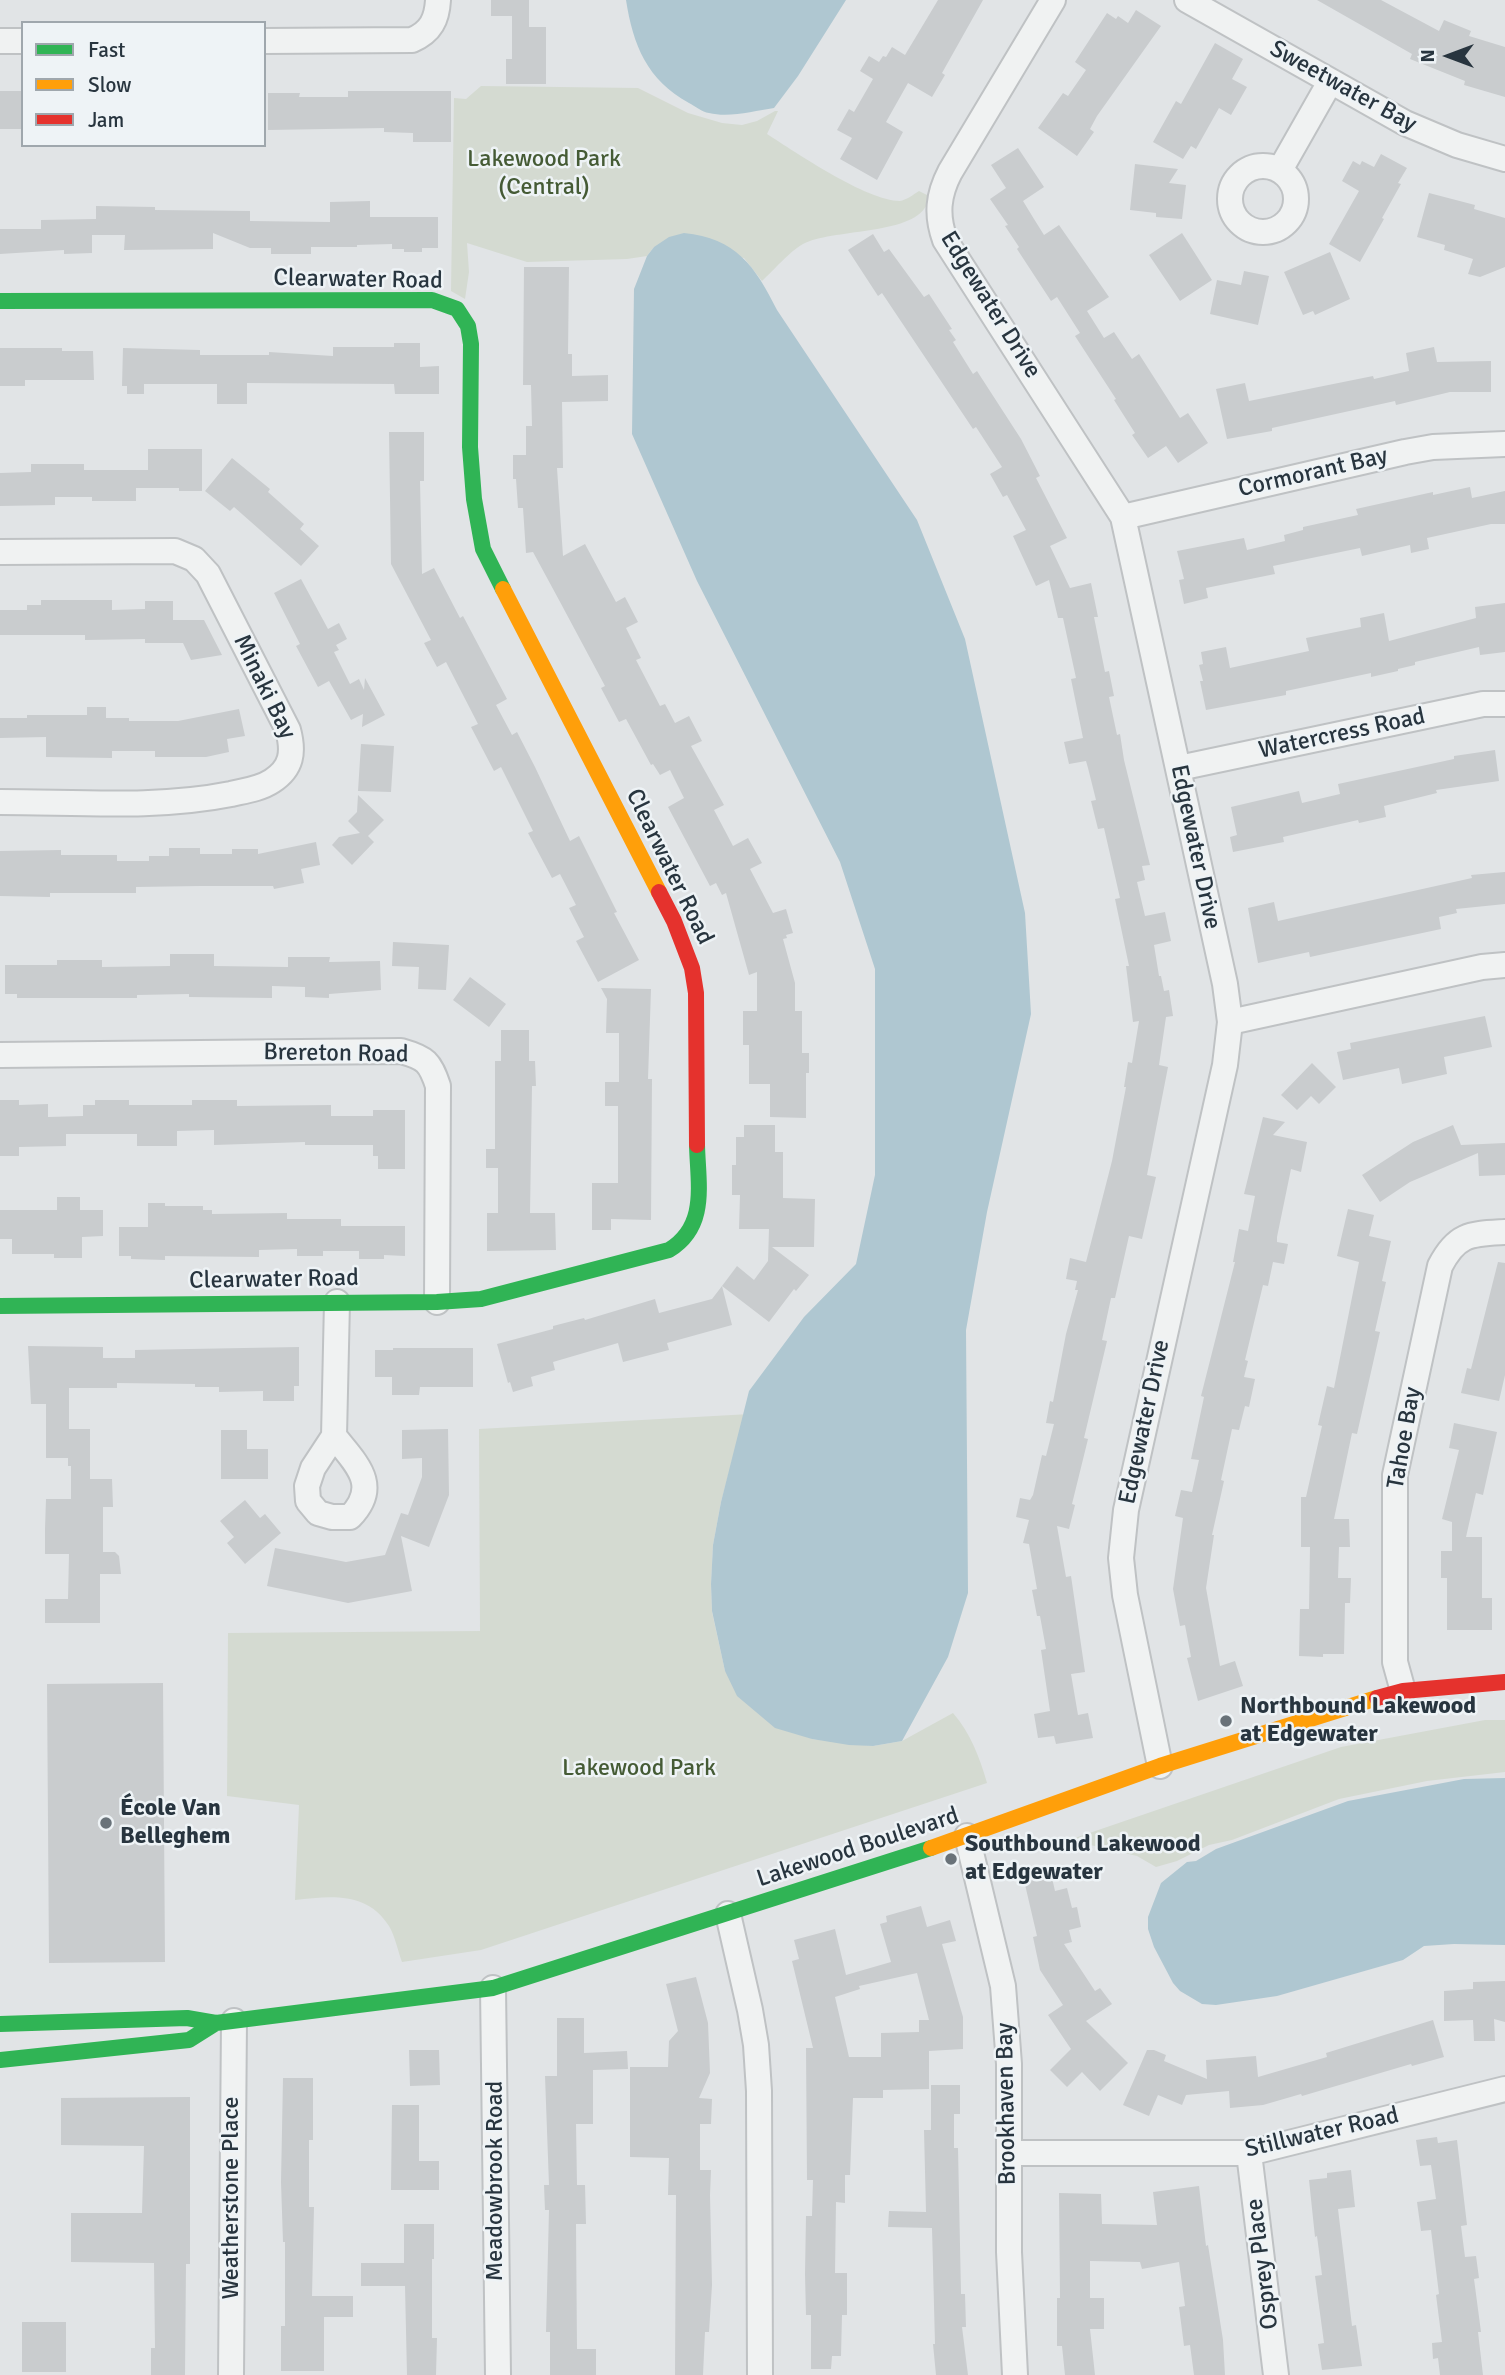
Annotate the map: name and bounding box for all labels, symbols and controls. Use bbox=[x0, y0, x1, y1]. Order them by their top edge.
legend bbox=[21, 21, 266, 147]
north arrow bbox=[1414, 21, 1484, 91]
street label: Sweetwater Bay bbox=[1265, 35, 1421, 139]
text: Fast bbox=[88, 37, 125, 63]
text: N bbox=[1416, 49, 1440, 63]
text: Slow bbox=[88, 72, 132, 98]
text: Jam bbox=[88, 107, 124, 133]
park label: Lakewood Park (Central) bbox=[467, 146, 621, 202]
street label: Edgewater Drive bbox=[933, 226, 1047, 384]
street label: Clearwater Road bbox=[273, 264, 443, 296]
street label: Cormorant Bay bbox=[1235, 442, 1391, 504]
street label: Minaki Bay bbox=[226, 630, 302, 744]
street label: Watercress Road bbox=[1256, 702, 1428, 766]
street label: Edgewater Drive bbox=[1164, 762, 1226, 932]
street label: Clearwater Road bbox=[619, 785, 719, 949]
street label: Brereton Road bbox=[263, 1038, 409, 1070]
street label: Clearwater Road bbox=[189, 1264, 359, 1296]
street label: Edgewater Drive bbox=[1114, 1337, 1176, 1507]
street label: Tahoe Bay bbox=[1382, 1385, 1428, 1491]
place label: Northbound Lakewood at Edgewater bbox=[1240, 1693, 1476, 1749]
marker: Northbound Lakewood at Edgewater bbox=[1218, 1713, 1234, 1729]
park label: Lakewood Park bbox=[562, 1755, 716, 1783]
place label: École Van Belleghem bbox=[120, 1795, 230, 1851]
street label: Lakewood Boulevard bbox=[753, 1802, 963, 1894]
marker: École Van Belleghem bbox=[98, 1815, 114, 1831]
place label: Southbound Lakewood at Edgewater bbox=[965, 1831, 1201, 1887]
marker: Southbound Lakewood at Edgewater bbox=[943, 1851, 959, 1867]
street label: Brookhaven Bay bbox=[991, 2022, 1023, 2186]
street label: Meadowbrook Road bbox=[482, 2081, 510, 2281]
street label: Weatherstone Place bbox=[218, 2096, 246, 2300]
street label: Stillwater Road bbox=[1242, 2101, 1402, 2165]
street label: Osprey Place bbox=[1241, 2197, 1285, 2331]

